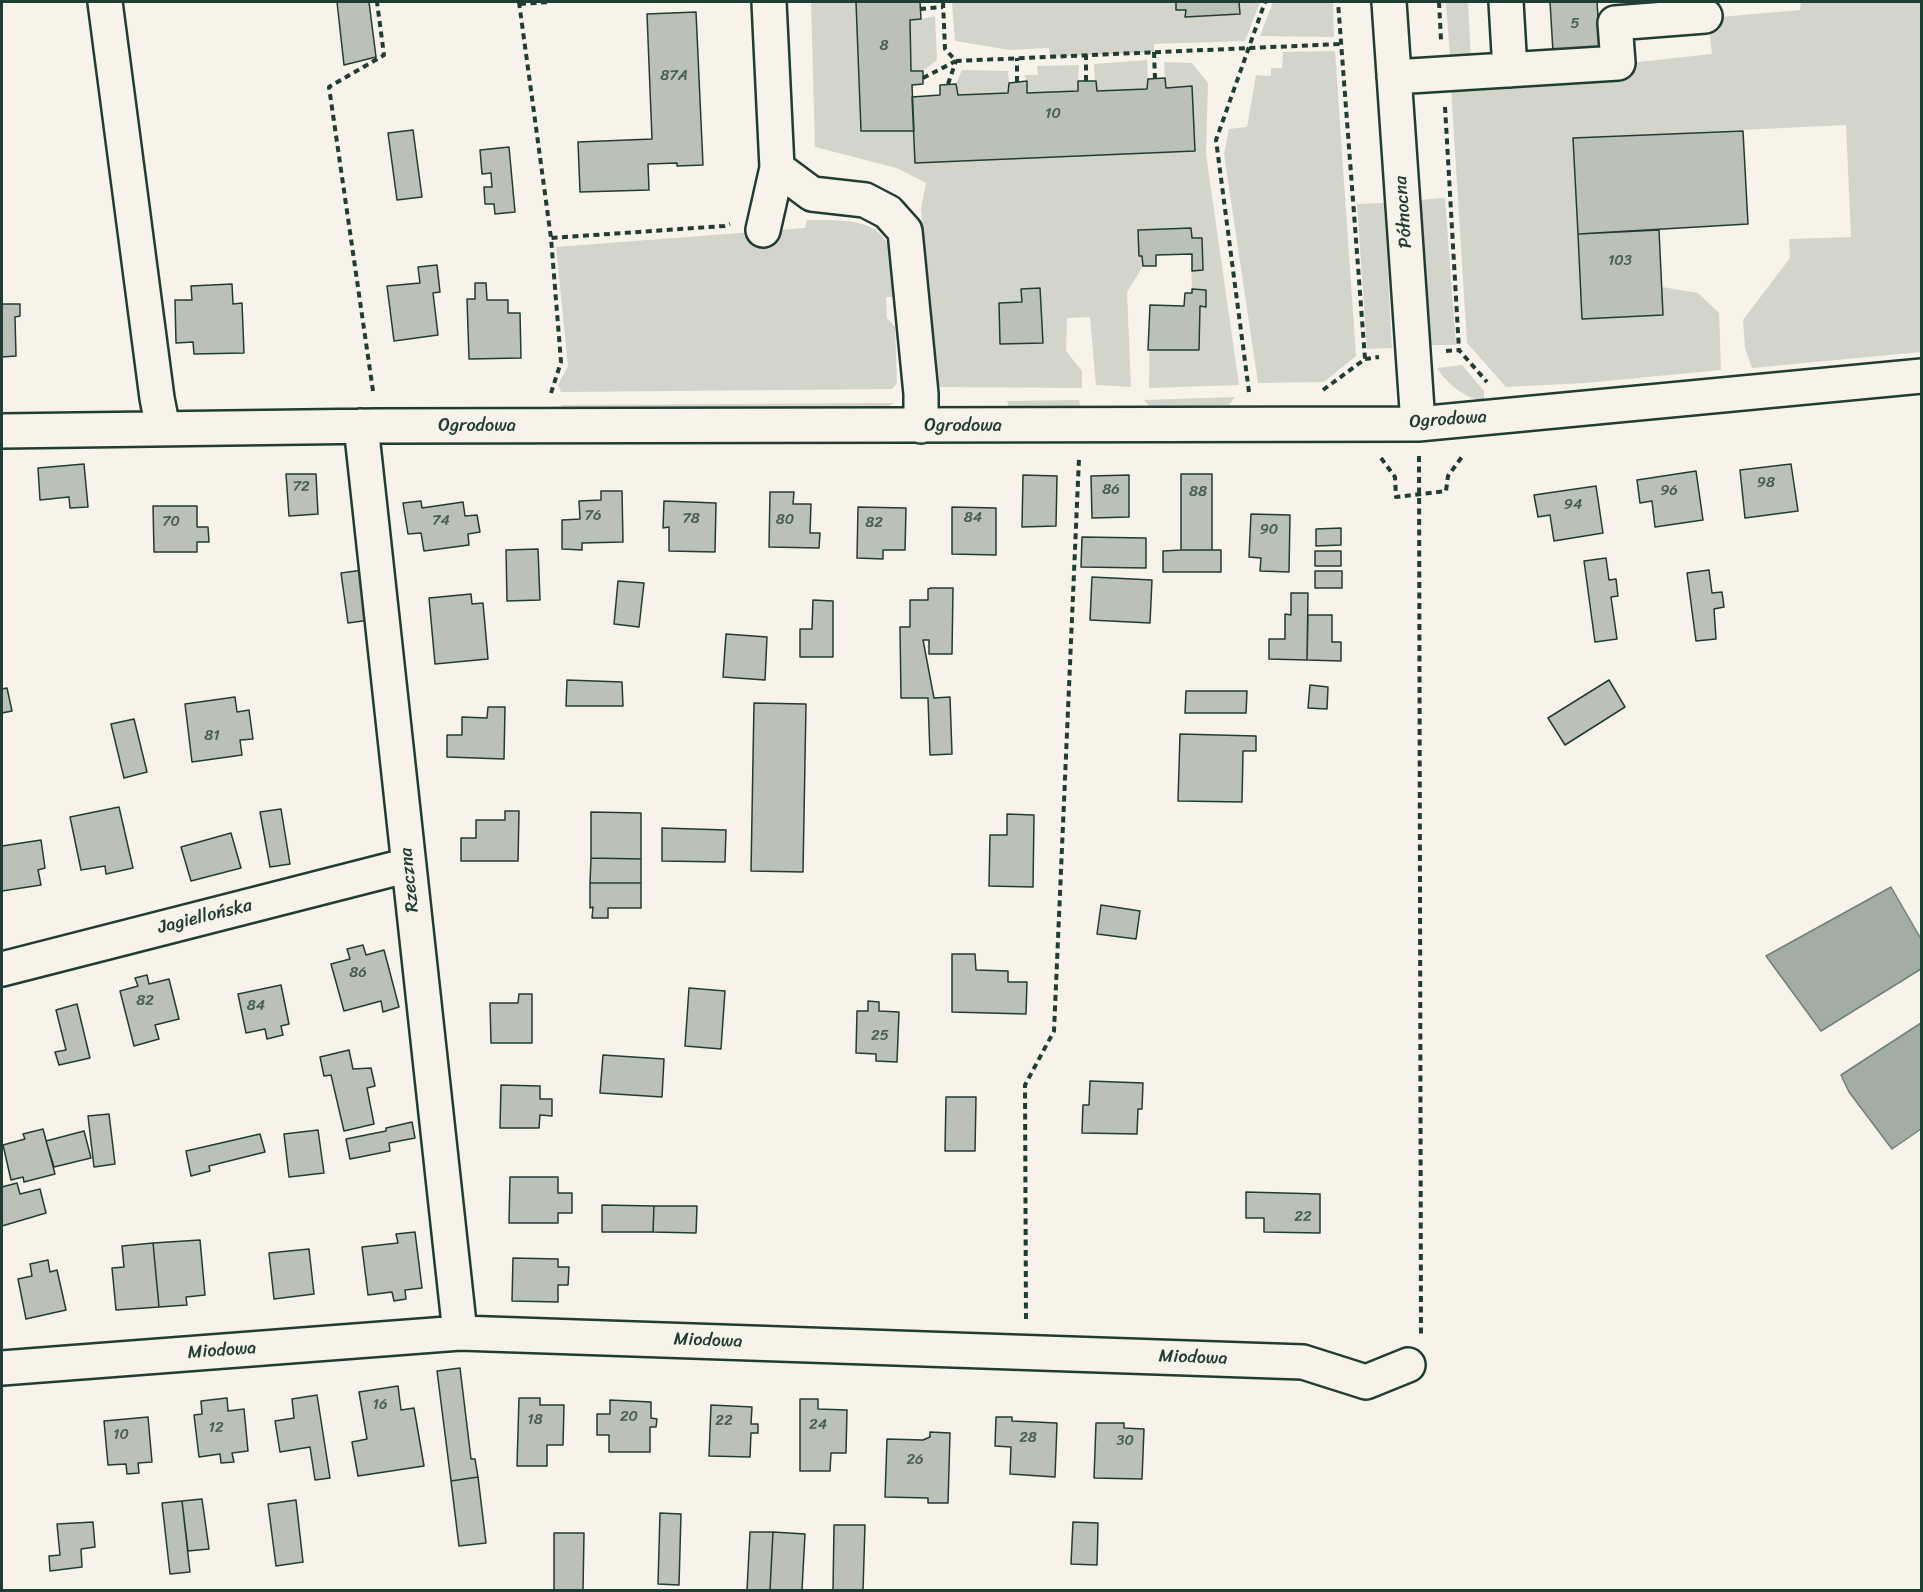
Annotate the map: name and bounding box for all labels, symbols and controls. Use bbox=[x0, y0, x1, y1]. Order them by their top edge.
house number: 5 bbox=[1570, 15, 1580, 33]
house number: 8 bbox=[879, 37, 889, 55]
house number: 87A bbox=[660, 67, 688, 85]
house number: 10 bbox=[1045, 105, 1061, 123]
street label: Północna bbox=[1391, 175, 1417, 249]
house number: 103 bbox=[1608, 252, 1632, 270]
street label: Ogrodowa bbox=[1409, 407, 1487, 433]
street label: Ogrodowa bbox=[438, 415, 516, 437]
street label: Ogrodowa bbox=[924, 415, 1002, 437]
house number: 98 bbox=[1757, 474, 1775, 492]
house number: 72 bbox=[292, 478, 310, 496]
house number: 86 bbox=[1102, 481, 1120, 499]
house number: 96 bbox=[1660, 482, 1678, 500]
house number: 88 bbox=[1189, 483, 1207, 501]
house number: 94 bbox=[1564, 496, 1582, 514]
house number: 76 bbox=[584, 507, 602, 525]
house number: 84 bbox=[964, 509, 982, 527]
house number: 78 bbox=[682, 510, 700, 528]
house number: 80 bbox=[776, 511, 794, 529]
house number: 74 bbox=[432, 512, 450, 530]
house number: 70 bbox=[162, 513, 180, 531]
house number: 82 bbox=[865, 514, 883, 532]
house number: 90 bbox=[1260, 521, 1278, 539]
house number: 81 bbox=[204, 727, 220, 745]
street label: Rzeczna bbox=[396, 847, 424, 913]
street label: Jagiellońska bbox=[156, 895, 254, 939]
house number: 86 bbox=[349, 964, 367, 982]
house number: 82 bbox=[136, 992, 154, 1010]
house number: 84 bbox=[247, 997, 265, 1015]
house number: 25 bbox=[871, 1027, 889, 1045]
house number: 22 bbox=[1294, 1208, 1312, 1226]
street label: Miodowa bbox=[673, 1329, 743, 1353]
street label: Miodowa bbox=[187, 1338, 257, 1364]
street label: Miodowa bbox=[1158, 1346, 1228, 1370]
house number: 16 bbox=[373, 1396, 387, 1414]
house number: 20 bbox=[620, 1408, 638, 1426]
house number: 18 bbox=[527, 1411, 543, 1429]
house number: 22 bbox=[715, 1412, 733, 1430]
house number: 24 bbox=[809, 1416, 827, 1434]
house number: 12 bbox=[208, 1419, 224, 1437]
house number: 10 bbox=[113, 1426, 129, 1444]
house number: 28 bbox=[1019, 1429, 1037, 1447]
house number: 30 bbox=[1116, 1432, 1134, 1450]
house number: 26 bbox=[906, 1451, 924, 1469]

